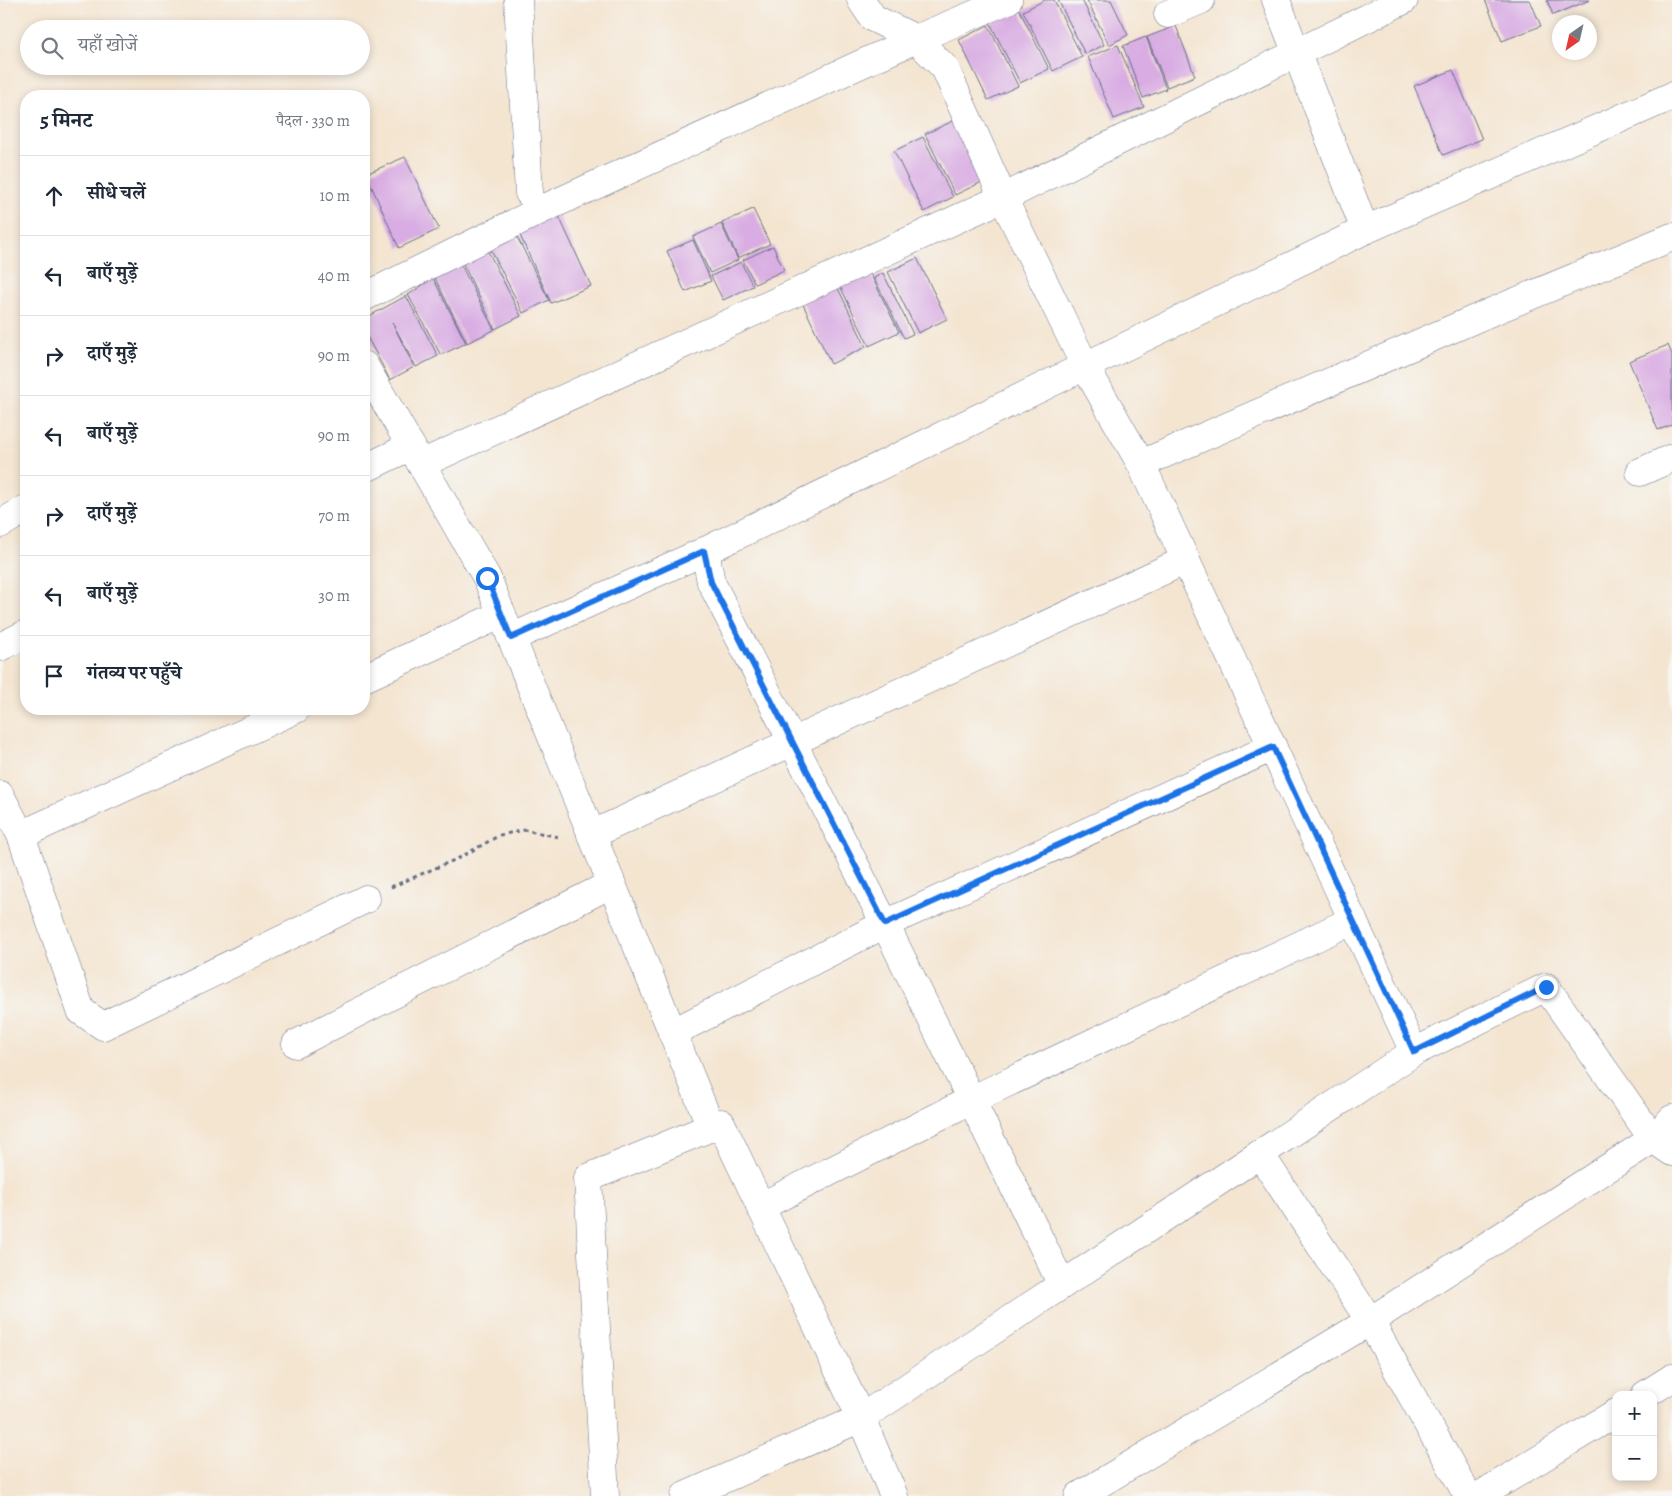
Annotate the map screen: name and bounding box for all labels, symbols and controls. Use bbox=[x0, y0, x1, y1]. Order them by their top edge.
north arrow bbox=[1552, 15, 1597, 60]
search box bbox=[20, 20, 370, 75]
text: यहाँ खोजें bbox=[78, 32, 137, 58]
icon: search bbox=[38, 34, 66, 62]
text: 5 मिनट bbox=[40, 106, 92, 134]
text: पैदल · 330 m bbox=[276, 110, 350, 132]
text: सीधे चलें bbox=[87, 180, 145, 206]
icon: ahead bbox=[40, 182, 68, 210]
text: 10 m bbox=[320, 185, 350, 207]
text: बाएँ मुड़ें bbox=[87, 260, 137, 286]
icon: left bbox=[40, 262, 68, 290]
text: 40 m bbox=[318, 265, 350, 287]
text: दाएँ मुड़ें bbox=[87, 340, 137, 366]
icon: right bbox=[40, 342, 68, 370]
text: 90 m bbox=[318, 345, 350, 367]
text: बाएँ मुड़ें bbox=[87, 420, 137, 446]
icon: left bbox=[40, 422, 68, 450]
text: 90 m bbox=[318, 425, 350, 447]
text: दाएँ मुड़ें bbox=[87, 500, 137, 526]
icon: right bbox=[40, 502, 68, 530]
text: 70 m bbox=[318, 505, 350, 527]
route start bbox=[476, 567, 499, 590]
text: बाएँ मुड़ें bbox=[87, 580, 137, 606]
icon: left bbox=[40, 582, 68, 610]
text: 30 m bbox=[318, 585, 350, 607]
text: गंतव्य पर पहुँचे bbox=[87, 660, 182, 686]
icon: arrive bbox=[40, 662, 68, 690]
route end bbox=[1535, 976, 1558, 999]
map controls bbox=[1612, 1391, 1657, 1481]
button: + bbox=[1612, 1391, 1657, 1436]
button: − bbox=[1612, 1436, 1657, 1481]

